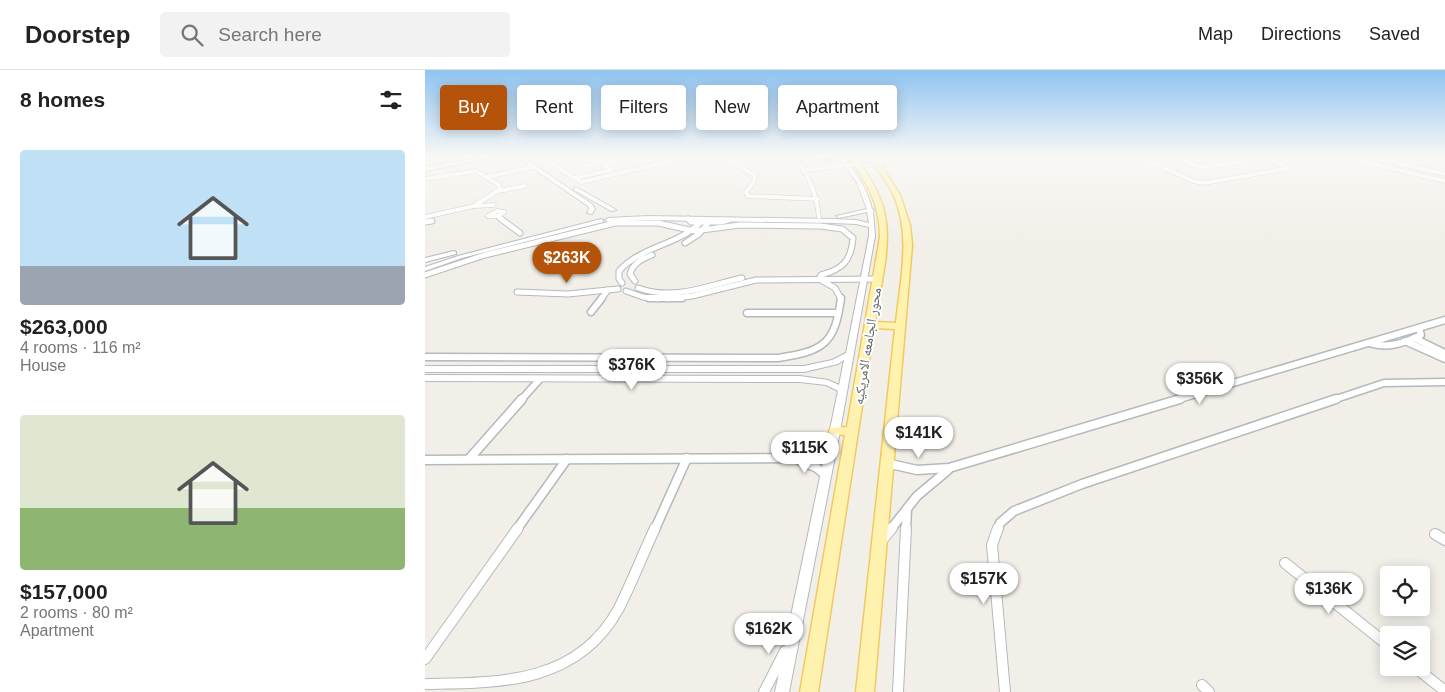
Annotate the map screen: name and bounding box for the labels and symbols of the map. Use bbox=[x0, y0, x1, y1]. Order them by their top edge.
pin: $263K bbox=[532, 242, 602, 284]
street label: محور الجامعه الامريكيه bbox=[850, 286, 885, 406]
pin: $376K bbox=[597, 348, 667, 391]
pin: $356K bbox=[1165, 362, 1235, 405]
pin: $141K bbox=[884, 416, 954, 459]
pin: $115K bbox=[770, 432, 840, 474]
pin: $157K bbox=[949, 562, 1019, 605]
pin: $136K bbox=[1294, 572, 1364, 615]
pin: $162K bbox=[734, 612, 804, 655]

